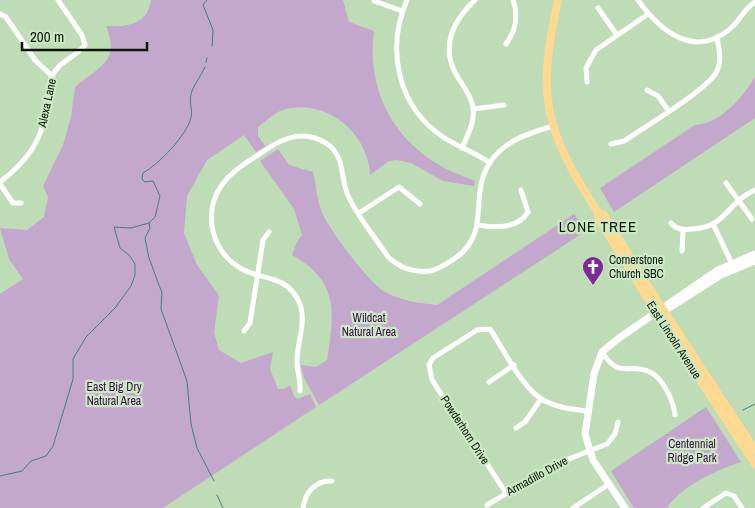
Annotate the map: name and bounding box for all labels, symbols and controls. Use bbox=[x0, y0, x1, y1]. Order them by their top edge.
scale bar bbox=[22, 20, 148, 52]
text: 200 m bbox=[30, 26, 64, 47]
street label: Alexa Lane bbox=[34, 77, 60, 130]
district label: LONE TREE bbox=[559, 216, 637, 237]
place label: Cornerstone Church SBC bbox=[609, 252, 664, 282]
church icon: Cornerstone Church SBC bbox=[581, 255, 605, 286]
street label: East Lincoln Avenue bbox=[643, 298, 705, 382]
park label: Wildcat Natural Area bbox=[342, 310, 397, 340]
park label: East Big Dry Natural Area bbox=[86, 379, 142, 409]
street label: Powderhorn Drive bbox=[437, 392, 493, 468]
park label: Centennial Ridge Park bbox=[667, 436, 717, 466]
street label: Armadillo Drive bbox=[503, 453, 571, 500]

